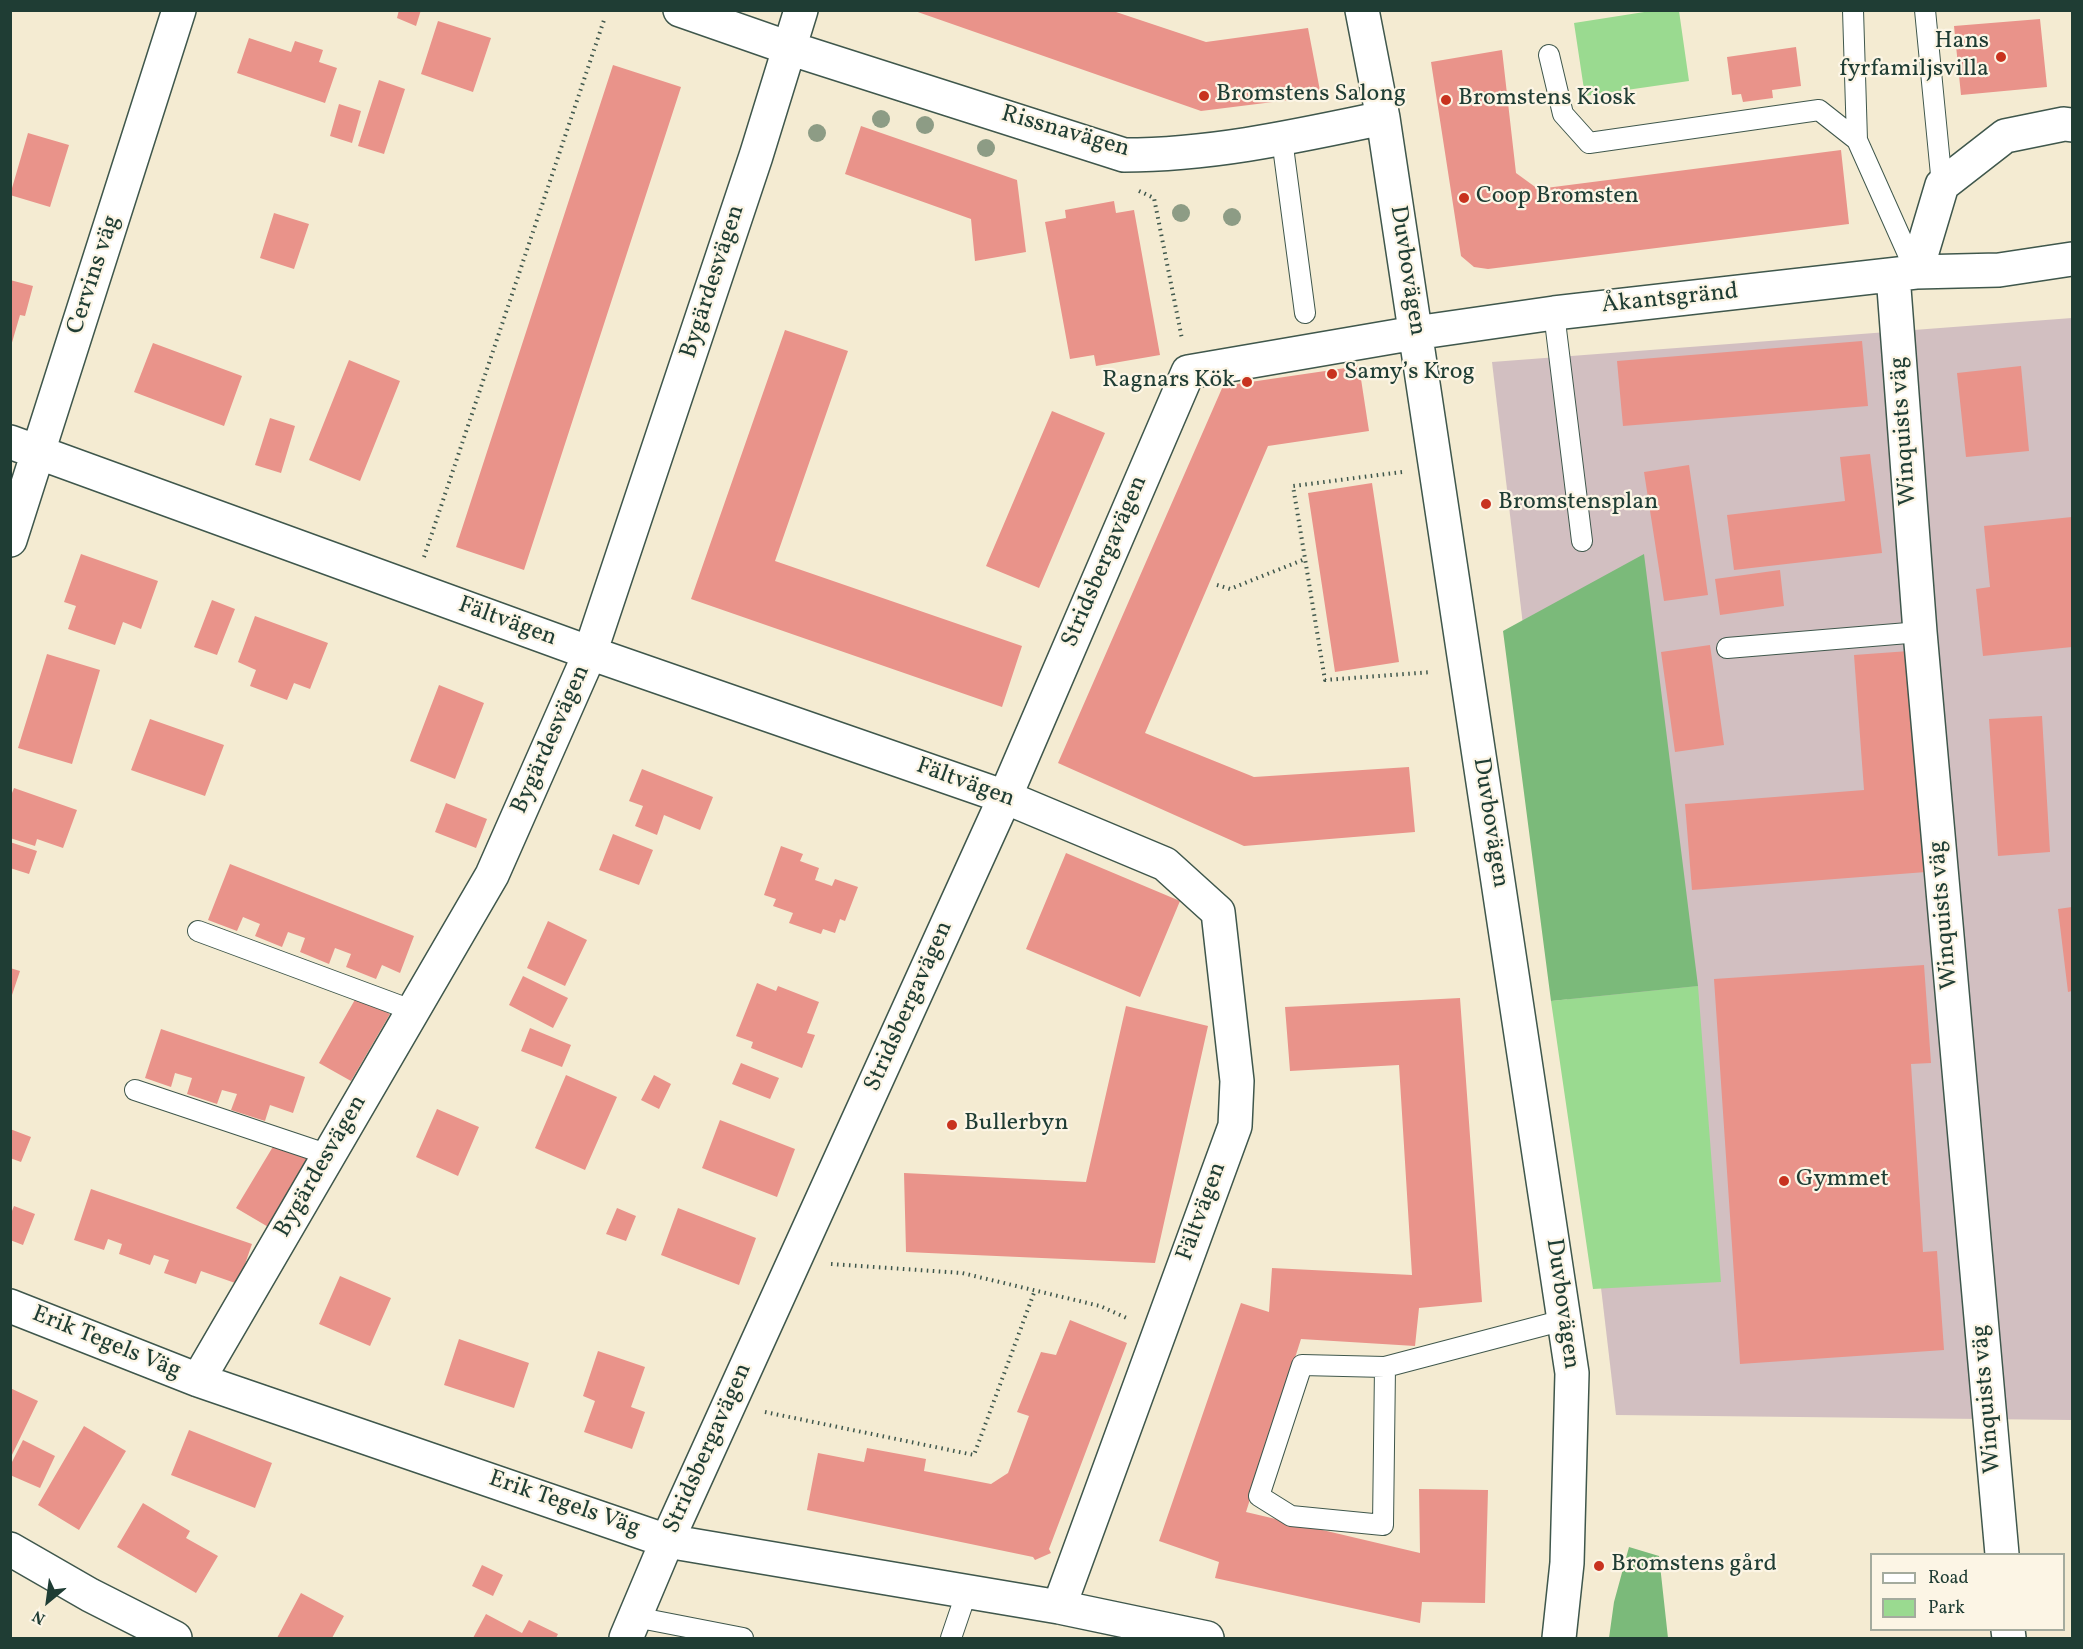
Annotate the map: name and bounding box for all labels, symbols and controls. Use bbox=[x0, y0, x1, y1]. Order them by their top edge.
place label: Hans fyrfamiljsvilla bbox=[1839, 29, 1989, 85]
marker: Hans fyrfamiljsvilla bbox=[1994, 50, 2008, 64]
place label: Bromstens Salong bbox=[1216, 82, 1406, 110]
place label: Bromstens Kiosk bbox=[1458, 86, 1636, 114]
marker: Bromstens Salong bbox=[1197, 89, 1211, 103]
marker: Bromstens Kiosk bbox=[1439, 93, 1453, 107]
street label: Rissnavägen bbox=[997, 101, 1133, 165]
place label: Coop Bromsten bbox=[1476, 184, 1639, 212]
marker: Coop Bromsten bbox=[1457, 191, 1471, 205]
street label: Bygärdesvägen bbox=[676, 202, 752, 362]
street label: Duvbovägen bbox=[1382, 204, 1430, 338]
street label: Cervins väg bbox=[62, 212, 128, 338]
street label: Åkantsgränd bbox=[1600, 279, 1740, 321]
street label: Winquists väg bbox=[1885, 355, 1925, 507]
place label: Samy’s Krog bbox=[1344, 360, 1475, 388]
marker: Samy’s Krog bbox=[1325, 367, 1339, 381]
place label: Ragnars Kök bbox=[1102, 368, 1235, 396]
marker: Ragnars Kök bbox=[1240, 375, 1254, 389]
street label: Stridsbergavägen bbox=[1057, 472, 1155, 652]
place label: Bromstensplan bbox=[1498, 490, 1658, 518]
marker: Bromstensplan bbox=[1479, 497, 1493, 511]
street label: Fältvägen bbox=[454, 592, 560, 654]
street label: Bygärdesvägen bbox=[506, 661, 598, 819]
street label: Fältvägen bbox=[912, 753, 1018, 815]
street label: Duvbovägen bbox=[1465, 756, 1513, 890]
street label: Winquists väg bbox=[1924, 839, 1966, 991]
street label: Stridsbergavägen bbox=[860, 917, 960, 1097]
street label: Bygärdesvägen bbox=[270, 1091, 374, 1243]
place label: Bullerbyn bbox=[964, 1111, 1068, 1139]
marker: Bullerbyn bbox=[945, 1118, 959, 1132]
street label: Fältvägen bbox=[1172, 1159, 1234, 1265]
place label: Gymmet bbox=[1796, 1167, 1889, 1195]
marker: Gymmet bbox=[1777, 1174, 1791, 1188]
street label: Duvbovägen bbox=[1538, 1237, 1584, 1371]
street label: Erik Tegels Väg bbox=[27, 1301, 185, 1387]
street label: Winquists väg bbox=[1967, 1323, 2009, 1475]
street label: Stridsbergavägen bbox=[659, 1359, 759, 1539]
street label: Erik Tegels Väg bbox=[485, 1466, 643, 1544]
place label: Bromstens gård bbox=[1611, 1552, 1777, 1580]
legend bbox=[1870, 1553, 2065, 1631]
marker: Bromstens gård bbox=[1592, 1559, 1606, 1573]
text: Road bbox=[1928, 1566, 1969, 1591]
north arrow bbox=[18, 1571, 78, 1631]
text: Park bbox=[1928, 1596, 1965, 1621]
text: N bbox=[29, 1604, 50, 1629]

